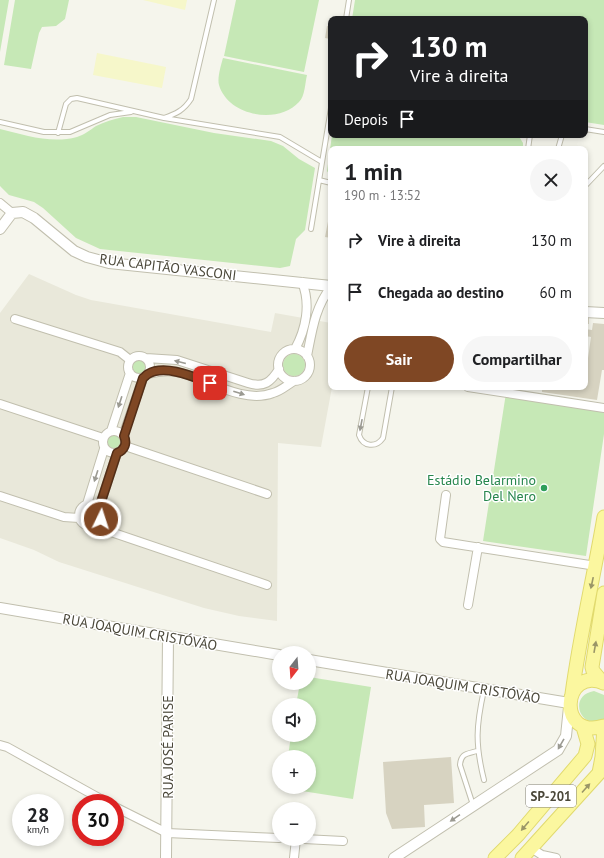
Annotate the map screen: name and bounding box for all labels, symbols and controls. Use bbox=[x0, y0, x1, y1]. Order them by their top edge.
text: 130 m bbox=[410, 28, 487, 65]
icon: right bbox=[344, 32, 396, 84]
text: Vire à direita bbox=[410, 64, 508, 87]
icon: arrive bbox=[396, 108, 418, 130]
text: Depois bbox=[344, 110, 388, 129]
text: 1 min bbox=[344, 156, 403, 187]
button: close bbox=[530, 159, 572, 201]
text: 190 m · 13:52 bbox=[344, 187, 421, 204]
icon: right bbox=[344, 229, 366, 251]
text: Vire à direita bbox=[378, 231, 461, 250]
text: 130 m bbox=[531, 231, 572, 250]
street label: RUA CAPITÃO VASCONI bbox=[99, 250, 237, 284]
icon: arrive bbox=[344, 281, 366, 303]
text: Chegada ao destino bbox=[378, 283, 504, 302]
text: 60 m bbox=[539, 283, 572, 302]
button: Sair bbox=[344, 336, 454, 382]
button: Compartilhar bbox=[462, 336, 572, 382]
one-way arrow bbox=[174, 358, 187, 364]
pin bbox=[193, 366, 227, 400]
icon: arrive bbox=[199, 372, 221, 394]
one-way arrow bbox=[234, 391, 246, 397]
one-way arrow bbox=[117, 397, 123, 409]
one-way arrow bbox=[358, 419, 364, 431]
one-way arrow bbox=[92, 470, 98, 482]
place label: Estádio Belarmino Del Nero bbox=[427, 471, 536, 505]
marker: Estádio Belarmino Del Nero bbox=[539, 483, 549, 493]
position arrow bbox=[80, 498, 122, 540]
one-way arrow bbox=[589, 576, 595, 589]
street label: RUA JOAQUIM CRISTÓVÃO bbox=[61, 610, 219, 654]
one-way arrow bbox=[592, 641, 598, 654]
north arrow bbox=[272, 646, 316, 690]
map controls bbox=[272, 646, 316, 846]
street label: RUA JOAQUIM CRISTÓVÃO bbox=[384, 665, 542, 707]
street label: RUA JOSÉ PARISE bbox=[159, 695, 177, 799]
button: sound bbox=[272, 698, 316, 742]
one-way arrow bbox=[558, 739, 565, 750]
button: + bbox=[272, 750, 316, 794]
one-way arrow bbox=[581, 783, 590, 792]
road number: SP-201 bbox=[526, 785, 576, 807]
speed limit sign: 30 bbox=[72, 794, 124, 846]
text: 28 bbox=[27, 802, 49, 828]
button: − bbox=[272, 802, 316, 846]
one-way arrow bbox=[449, 814, 460, 822]
one-way arrow bbox=[521, 821, 530, 832]
text: km/h bbox=[27, 823, 49, 836]

